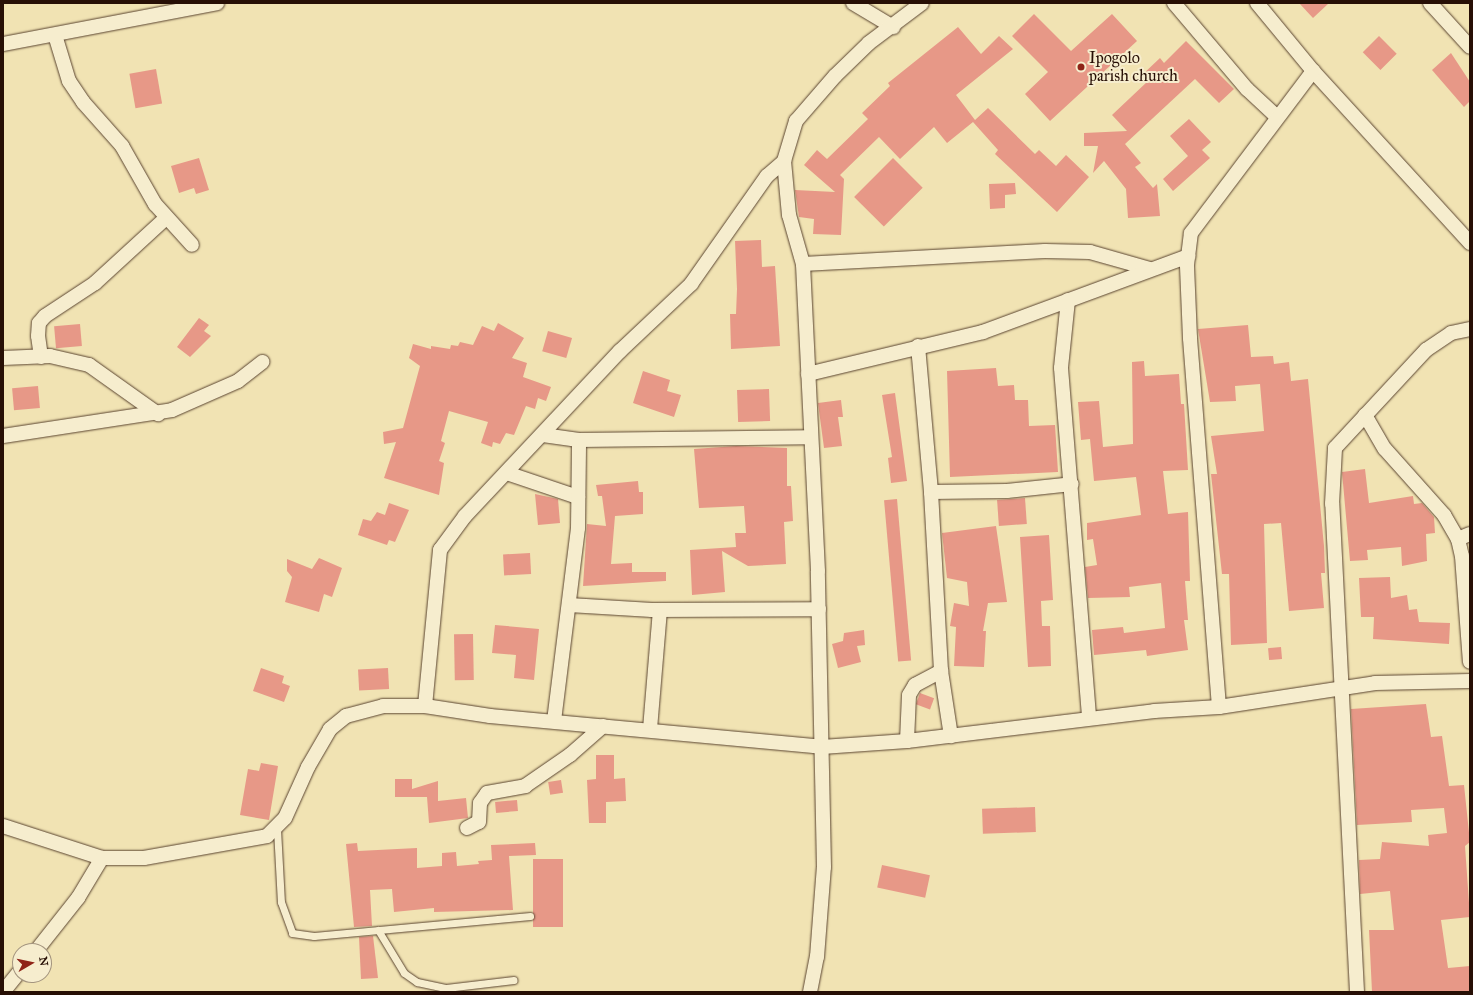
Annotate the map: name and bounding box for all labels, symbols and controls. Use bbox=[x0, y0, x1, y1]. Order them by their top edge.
place label: Ipogolo parish church bbox=[1089, 48, 1178, 86]
marker: Ipogolo parish church bbox=[1076, 62, 1086, 72]
north arrow bbox=[12, 943, 52, 983]
text: N bbox=[36, 956, 51, 967]

